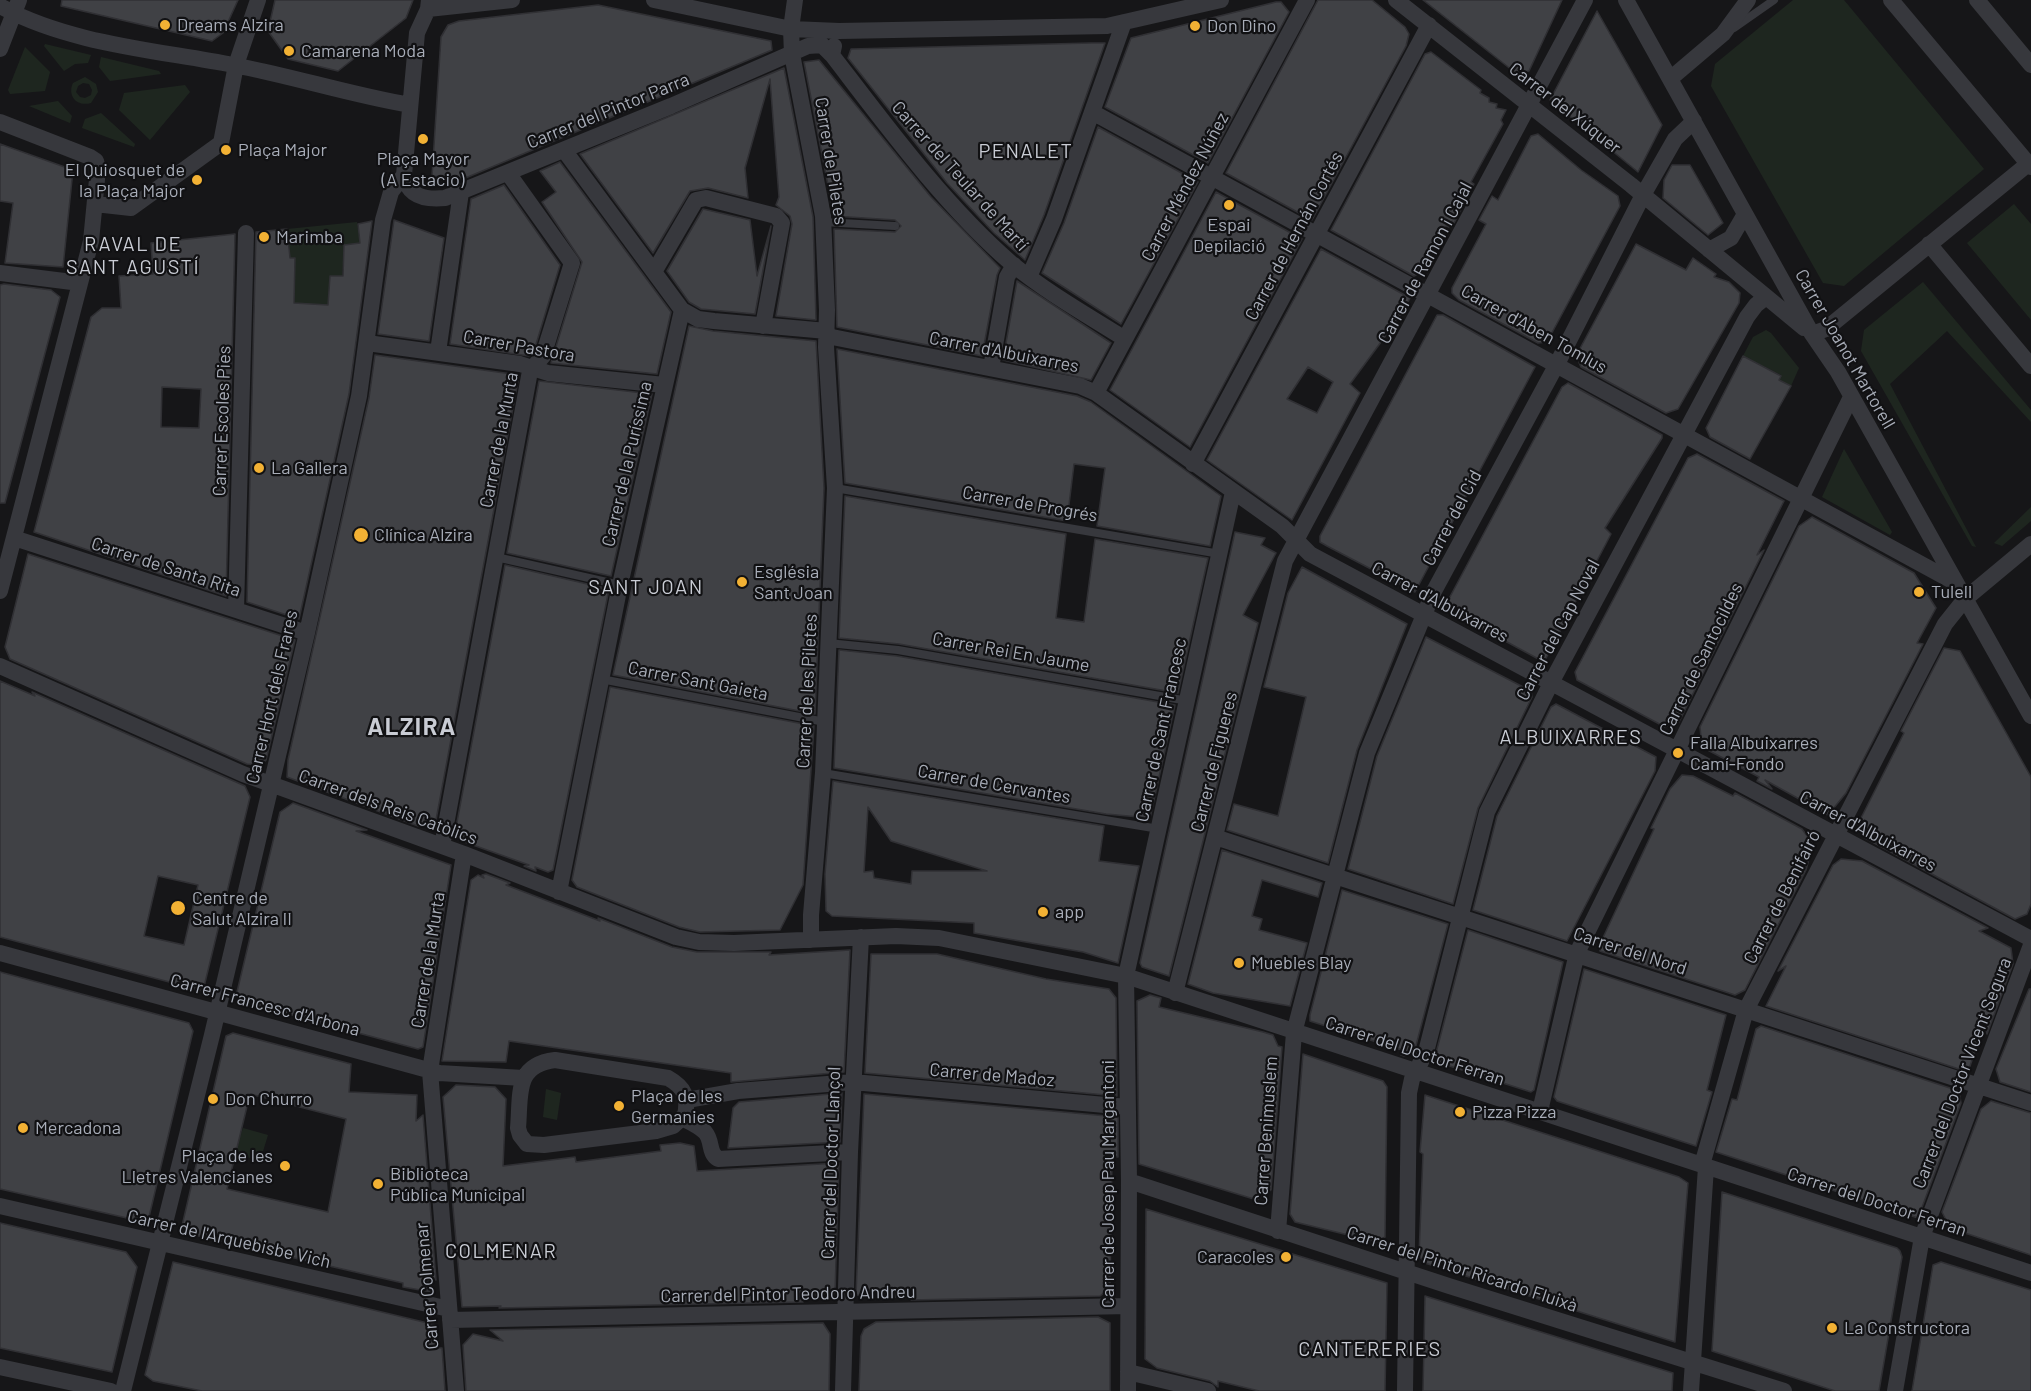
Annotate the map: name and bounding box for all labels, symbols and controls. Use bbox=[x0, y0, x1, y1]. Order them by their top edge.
place label: Dreams Alzira bbox=[177, 14, 284, 36]
place label: Don Dino bbox=[1207, 15, 1276, 37]
marker: Dreams Alzira bbox=[158, 18, 172, 32]
marker: Don Dino bbox=[1188, 19, 1202, 33]
place label: Camarena Moda bbox=[301, 40, 425, 62]
marker: Camarena Moda bbox=[282, 44, 296, 58]
street label: Carrer del Xúquer bbox=[1505, 58, 1625, 158]
street label: Carrer del Pintor Parra bbox=[524, 69, 692, 153]
street label: Carrer de Piletes bbox=[810, 96, 852, 226]
street label: Carrer del Teular de Martí bbox=[887, 97, 1033, 255]
street label: Carrer Méndez Núñez bbox=[1137, 109, 1233, 265]
marker: Plaça Mayor (A Estacio) bbox=[416, 132, 430, 146]
place label: Plaça Major bbox=[238, 139, 327, 161]
district label: PENALET bbox=[979, 139, 1073, 163]
marker: Plaça Major bbox=[219, 143, 233, 157]
place label: Plaça Mayor (A Estacio) bbox=[377, 148, 469, 190]
street label: Carrer de Hernán Cortés bbox=[1240, 148, 1348, 324]
place label: El Quiosquet de la Plaça Major bbox=[65, 159, 185, 201]
marker: El Quiosquet de la Plaça Major bbox=[190, 173, 204, 187]
street label: Carrer de Ramon i Cajal bbox=[1373, 179, 1477, 347]
marker: Espai Depilació bbox=[1222, 198, 1236, 212]
place label: Espai Depilació bbox=[1193, 214, 1265, 256]
place label: Marimba bbox=[276, 226, 343, 248]
marker: Marimba bbox=[257, 230, 271, 244]
district label: RAVAL DE SANT AGUSTÍ bbox=[66, 232, 200, 279]
street label: Carrer Joanot Martorell bbox=[1790, 265, 1900, 433]
street label: Carrer d'Aben Tomlus bbox=[1457, 280, 1611, 378]
street label: Carrer Pastora bbox=[461, 326, 577, 366]
street label: Carrer d'Albuixarres bbox=[927, 327, 1081, 377]
street label: Carrer Escoles Pies bbox=[209, 345, 235, 497]
street label: Carrer de la Murta bbox=[475, 370, 523, 510]
street label: Carrer de la Puríssima bbox=[597, 379, 657, 549]
place label: La Gallera bbox=[271, 457, 348, 479]
marker: La Gallera bbox=[252, 461, 266, 475]
street label: Carrer del Cid bbox=[1418, 466, 1486, 570]
street label: Carrer de Progrés bbox=[961, 481, 1099, 527]
place label: Clínica Alzira bbox=[374, 524, 473, 546]
marker: Clínica Alzira bbox=[352, 526, 370, 544]
street label: Carrer de Santa Rita bbox=[89, 533, 243, 601]
street label: Carrer del Cap Noval bbox=[1512, 556, 1604, 704]
street label: Carrer d'Albuixarres bbox=[1368, 557, 1512, 647]
place label: Església Sant Joan bbox=[754, 561, 833, 604]
district label: SANT JOAN bbox=[588, 575, 704, 599]
marker: Església Sant Joan bbox=[735, 575, 749, 589]
street label: Carrer de Santocildes bbox=[1655, 579, 1747, 739]
place label: Tulell bbox=[1931, 581, 1972, 603]
marker: Tulell bbox=[1912, 585, 1926, 599]
street label: Carrer Hort dels Frares bbox=[242, 608, 302, 786]
street label: Carrer de les Piletes bbox=[792, 613, 822, 769]
street label: Carrer Rei En Jaume bbox=[931, 628, 1091, 676]
street label: Carrer de Sant Francesc bbox=[1131, 636, 1191, 824]
street label: Carrer Sant Gaieta bbox=[626, 657, 770, 705]
street label: Carrer de Figueres bbox=[1186, 690, 1242, 834]
district label: ALZIRA bbox=[367, 713, 457, 741]
district label: ALBUIXARRES bbox=[1500, 725, 1642, 749]
place label: Falla Albuixarres Camí-Fondo bbox=[1690, 732, 1818, 774]
marker: Falla Albuixarres Camí-Fondo bbox=[1671, 746, 1685, 760]
street label: Carrer de Cervantes bbox=[916, 760, 1072, 808]
street label: Carrer dels Reis Catòlics bbox=[296, 765, 480, 849]
street label: Carrer d'Albuixarres bbox=[1796, 786, 1940, 876]
street label: Carrer de Benifairó bbox=[1739, 827, 1825, 967]
place label: Centre de Salut Alzira II bbox=[192, 887, 292, 930]
street label: Carrer de la Murta bbox=[407, 890, 449, 1030]
marker: Centre de Salut Alzira II bbox=[169, 899, 187, 917]
place label: app bbox=[1055, 901, 1084, 923]
marker: app bbox=[1036, 905, 1050, 919]
street label: Carrer del Nord bbox=[1570, 922, 1690, 980]
place label: Muebles Blay bbox=[1251, 952, 1352, 974]
street label: Carrer del Doctor Vicent Segura bbox=[1908, 955, 2016, 1191]
marker: Muebles Blay bbox=[1232, 956, 1246, 970]
street label: Carrer Francesc d'Arbona bbox=[168, 969, 362, 1041]
street label: Carrer del Doctor Ferran bbox=[1322, 1012, 1508, 1090]
street label: Carrer Benimuslem bbox=[1250, 1056, 1282, 1206]
street label: Carrer de Madoz bbox=[929, 1059, 1055, 1091]
street label: Carrer de Josep Pau Margantoni bbox=[1097, 1060, 1119, 1308]
street label: Carrer del Doctor Llançol bbox=[817, 1066, 845, 1260]
place label: Plaça de les Germanies bbox=[631, 1085, 722, 1128]
place label: Don Churro bbox=[225, 1088, 312, 1110]
marker: Don Churro bbox=[206, 1092, 220, 1106]
marker: Plaça de les Germanies bbox=[612, 1099, 626, 1113]
place label: Pizza Pizza bbox=[1472, 1101, 1557, 1123]
marker: Pizza Pizza bbox=[1453, 1105, 1467, 1119]
place label: Mercadona bbox=[35, 1117, 121, 1139]
marker: Mercadona bbox=[16, 1121, 30, 1135]
place label: Plaça de les Lletres Valencianes bbox=[121, 1145, 273, 1188]
marker: Plaça de les Lletres Valencianes bbox=[278, 1159, 292, 1173]
place label: Biblioteca Pública Municipal bbox=[390, 1163, 525, 1206]
street label: Carrer del Doctor Ferran bbox=[1784, 1163, 1970, 1241]
marker: Biblioteca Pública Municipal bbox=[371, 1177, 385, 1191]
street label: Carrer de l'Arquebisbe Vich bbox=[125, 1205, 333, 1273]
street label: Carrer del Pintor Ricardo Fluixà bbox=[1344, 1221, 1580, 1317]
street label: Carrer Colmenar bbox=[411, 1222, 443, 1350]
district label: COLMENAR bbox=[445, 1239, 557, 1263]
place label: Caracoles bbox=[1197, 1246, 1274, 1268]
marker: Caracoles bbox=[1279, 1250, 1293, 1264]
street label: Carrer del Pintor Teodoro Andreu bbox=[660, 1281, 916, 1307]
place label: La Constructora bbox=[1844, 1317, 1970, 1339]
marker: La Constructora bbox=[1825, 1321, 1839, 1335]
district label: CANTERERIES bbox=[1298, 1337, 1442, 1361]

